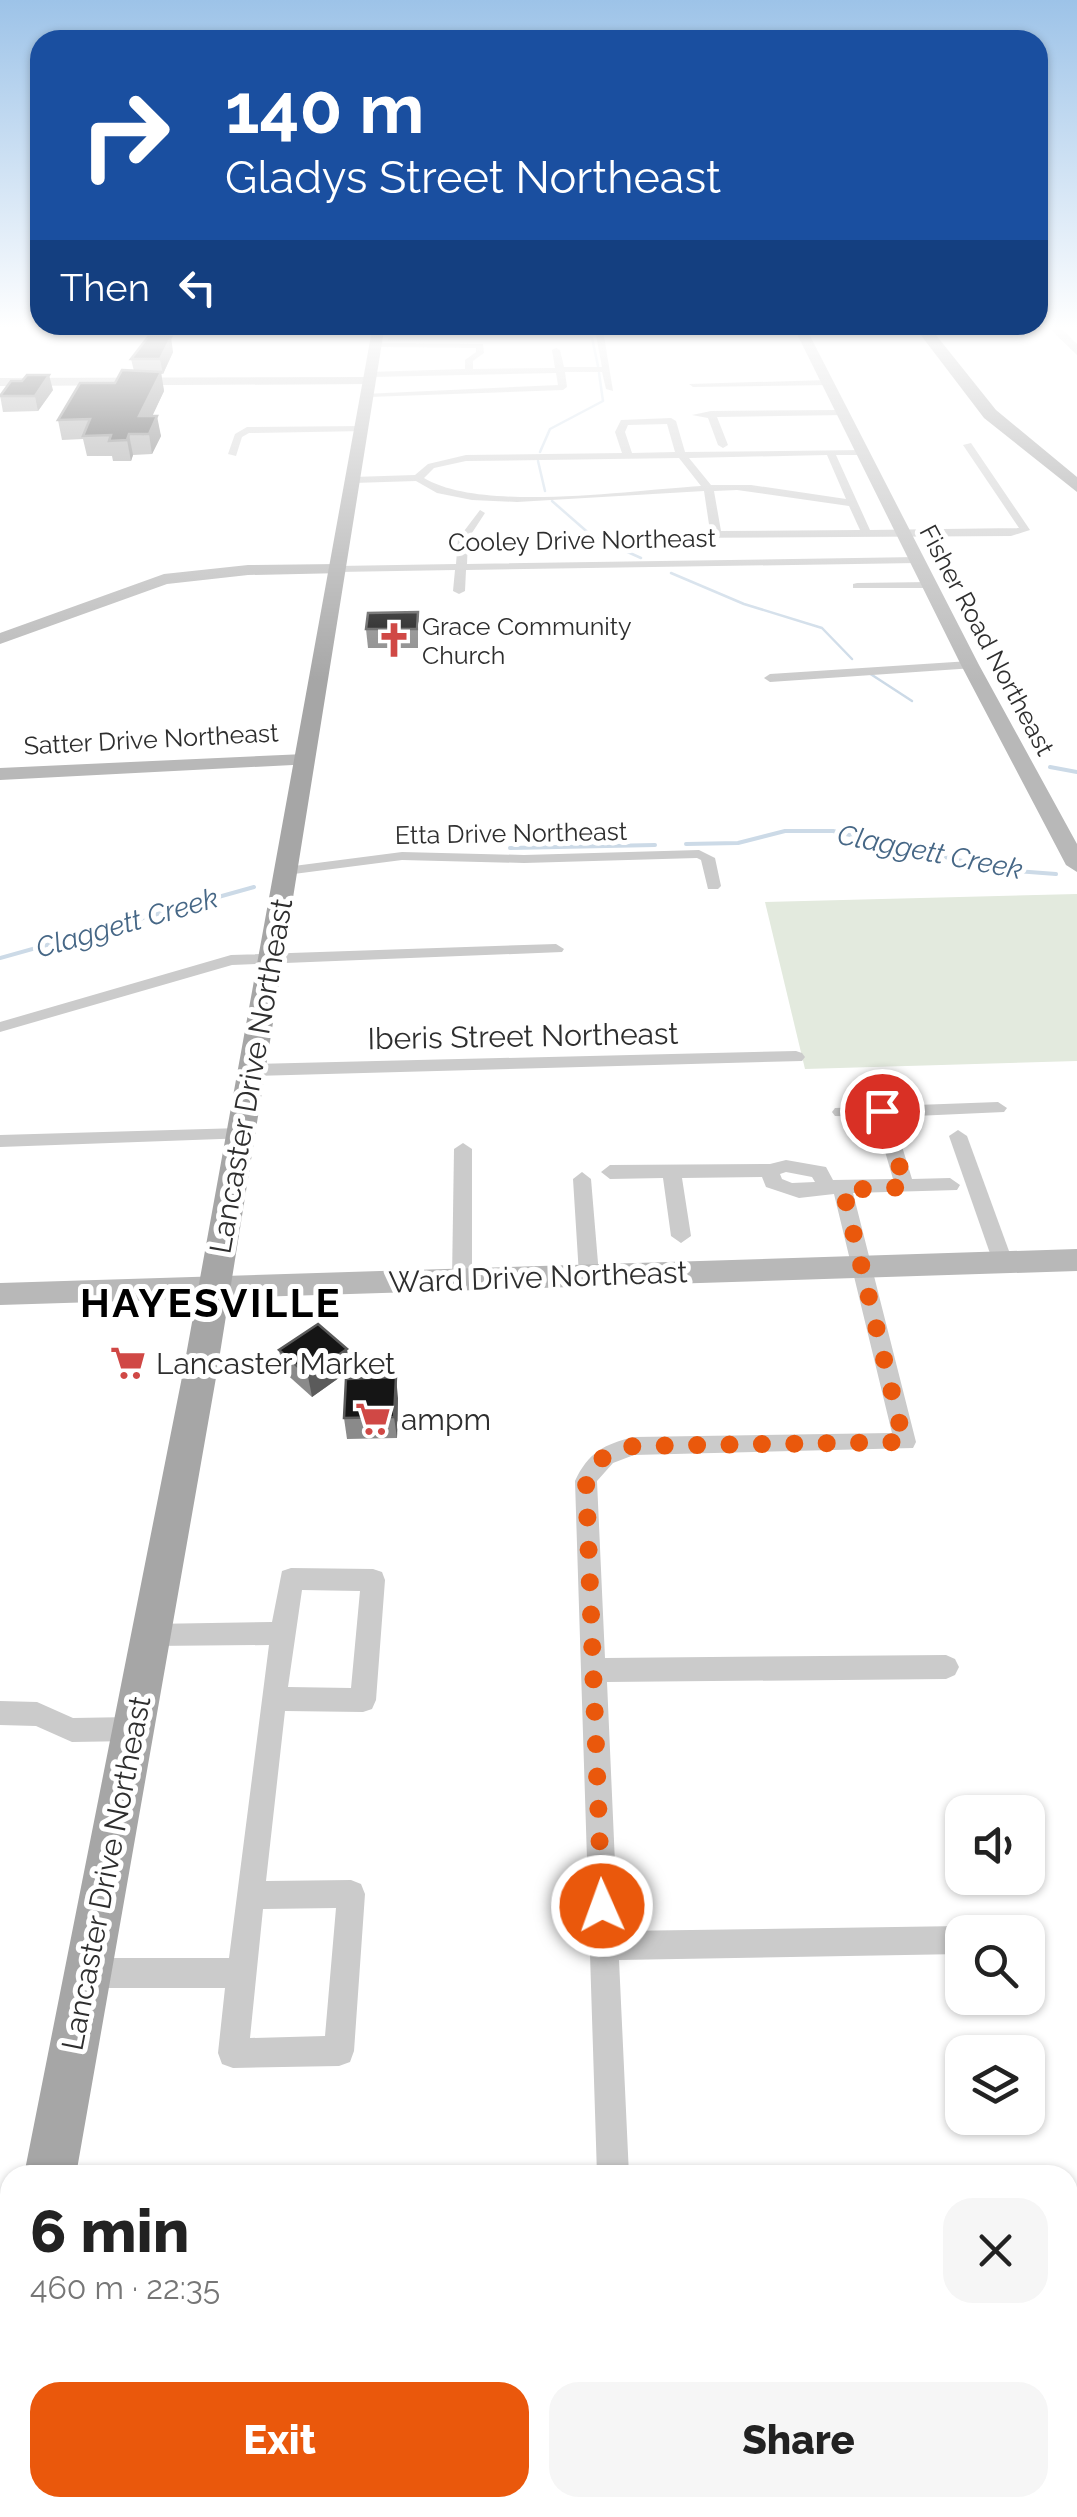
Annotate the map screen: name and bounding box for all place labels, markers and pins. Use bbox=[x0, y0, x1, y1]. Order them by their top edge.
place label: Grace Community Church bbox=[422, 611, 632, 670]
church icon: Grace Community Church bbox=[375, 621, 413, 659]
pin bbox=[840, 1069, 925, 1154]
supermarket icon: Lancaster Market bbox=[109, 1344, 147, 1382]
place label: Lancaster Market bbox=[156, 1346, 395, 1381]
supermarket icon: ampm bbox=[354, 1400, 392, 1438]
place label: ampm bbox=[401, 1402, 491, 1437]

